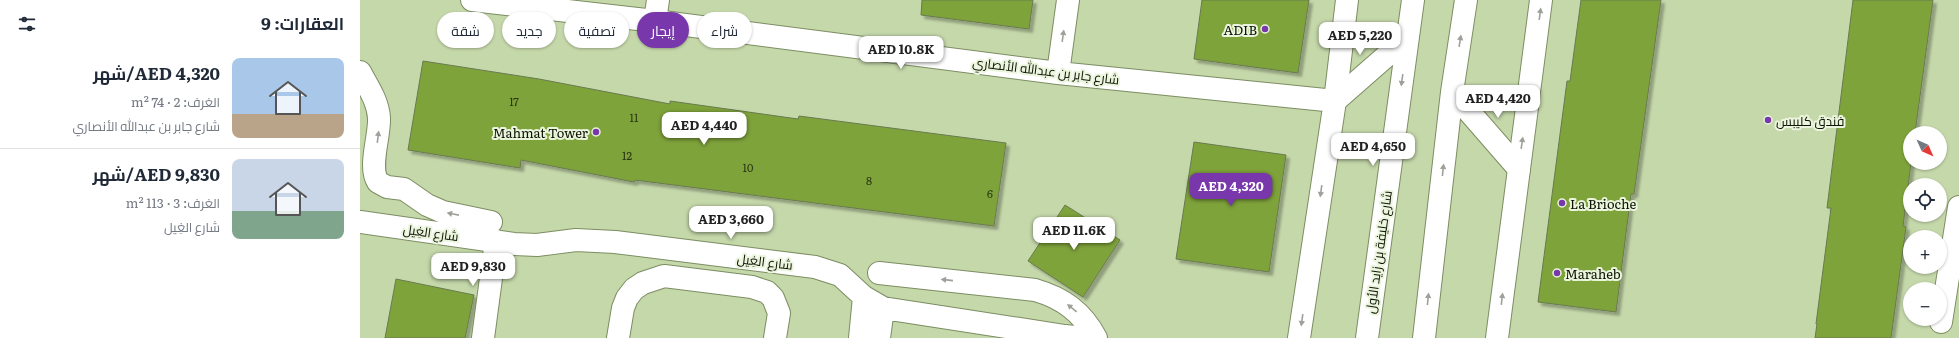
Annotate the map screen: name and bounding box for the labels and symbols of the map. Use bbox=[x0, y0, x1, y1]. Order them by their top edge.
one-way arrow bbox=[1537, 8, 1543, 20]
place label: ADIB bbox=[1224, 20, 1257, 39]
pin: AED 5,220 bbox=[1314, 22, 1406, 56]
marker: ADIB bbox=[1260, 24, 1270, 34]
one-way arrow bbox=[1060, 30, 1066, 42]
one-way arrow bbox=[1457, 35, 1463, 47]
pin: AED 10.8K bbox=[855, 36, 947, 70]
street label: شارع جابر بن عبدالله الأنصاري bbox=[971, 52, 1120, 90]
one-way arrow bbox=[1399, 74, 1405, 86]
pin: AED 4,420 bbox=[1452, 85, 1544, 119]
house number: 17 bbox=[509, 93, 519, 109]
house number: 11 bbox=[630, 109, 639, 125]
place label: فندق كليبس bbox=[1776, 111, 1844, 130]
pin: AED 4,440 bbox=[658, 112, 750, 146]
marker: فندق كليبس bbox=[1763, 115, 1773, 125]
place label: Mahmat Tower bbox=[493, 123, 589, 142]
north arrow bbox=[1903, 126, 1947, 170]
marker: Mahmat Tower bbox=[591, 127, 601, 137]
one-way arrow bbox=[374, 131, 381, 143]
pin: AED 4,650 bbox=[1327, 133, 1419, 167]
one-way arrow bbox=[1519, 137, 1525, 149]
house number: 12 bbox=[622, 147, 632, 163]
house number: 10 bbox=[743, 159, 753, 175]
one-way arrow bbox=[1440, 164, 1446, 176]
house number: 8 bbox=[866, 172, 872, 188]
pin: AED 4,320 bbox=[1185, 173, 1277, 207]
house number: 6 bbox=[987, 185, 993, 201]
one-way arrow bbox=[1318, 185, 1324, 197]
street label: شارع خليفة بن زايد الأول bbox=[1360, 189, 1396, 315]
place label: La Brioche bbox=[1570, 194, 1636, 213]
marker: La Brioche bbox=[1557, 198, 1567, 208]
pin: AED 3,660 bbox=[685, 206, 777, 240]
one-way arrow bbox=[447, 211, 459, 217]
pin: AED 11.6K bbox=[1028, 217, 1120, 251]
street label: شارع الغِيل bbox=[402, 219, 460, 245]
street label: شارع الغِيل bbox=[736, 248, 794, 274]
pin: AED 9,830 bbox=[427, 253, 519, 287]
place label: Maraheb bbox=[1565, 264, 1621, 283]
marker: Maraheb bbox=[1552, 268, 1562, 278]
one-way arrow bbox=[941, 277, 953, 283]
one-way arrow bbox=[1425, 293, 1432, 305]
one-way arrow bbox=[1499, 293, 1505, 305]
one-way arrow bbox=[1067, 303, 1078, 312]
one-way arrow bbox=[1299, 314, 1305, 326]

